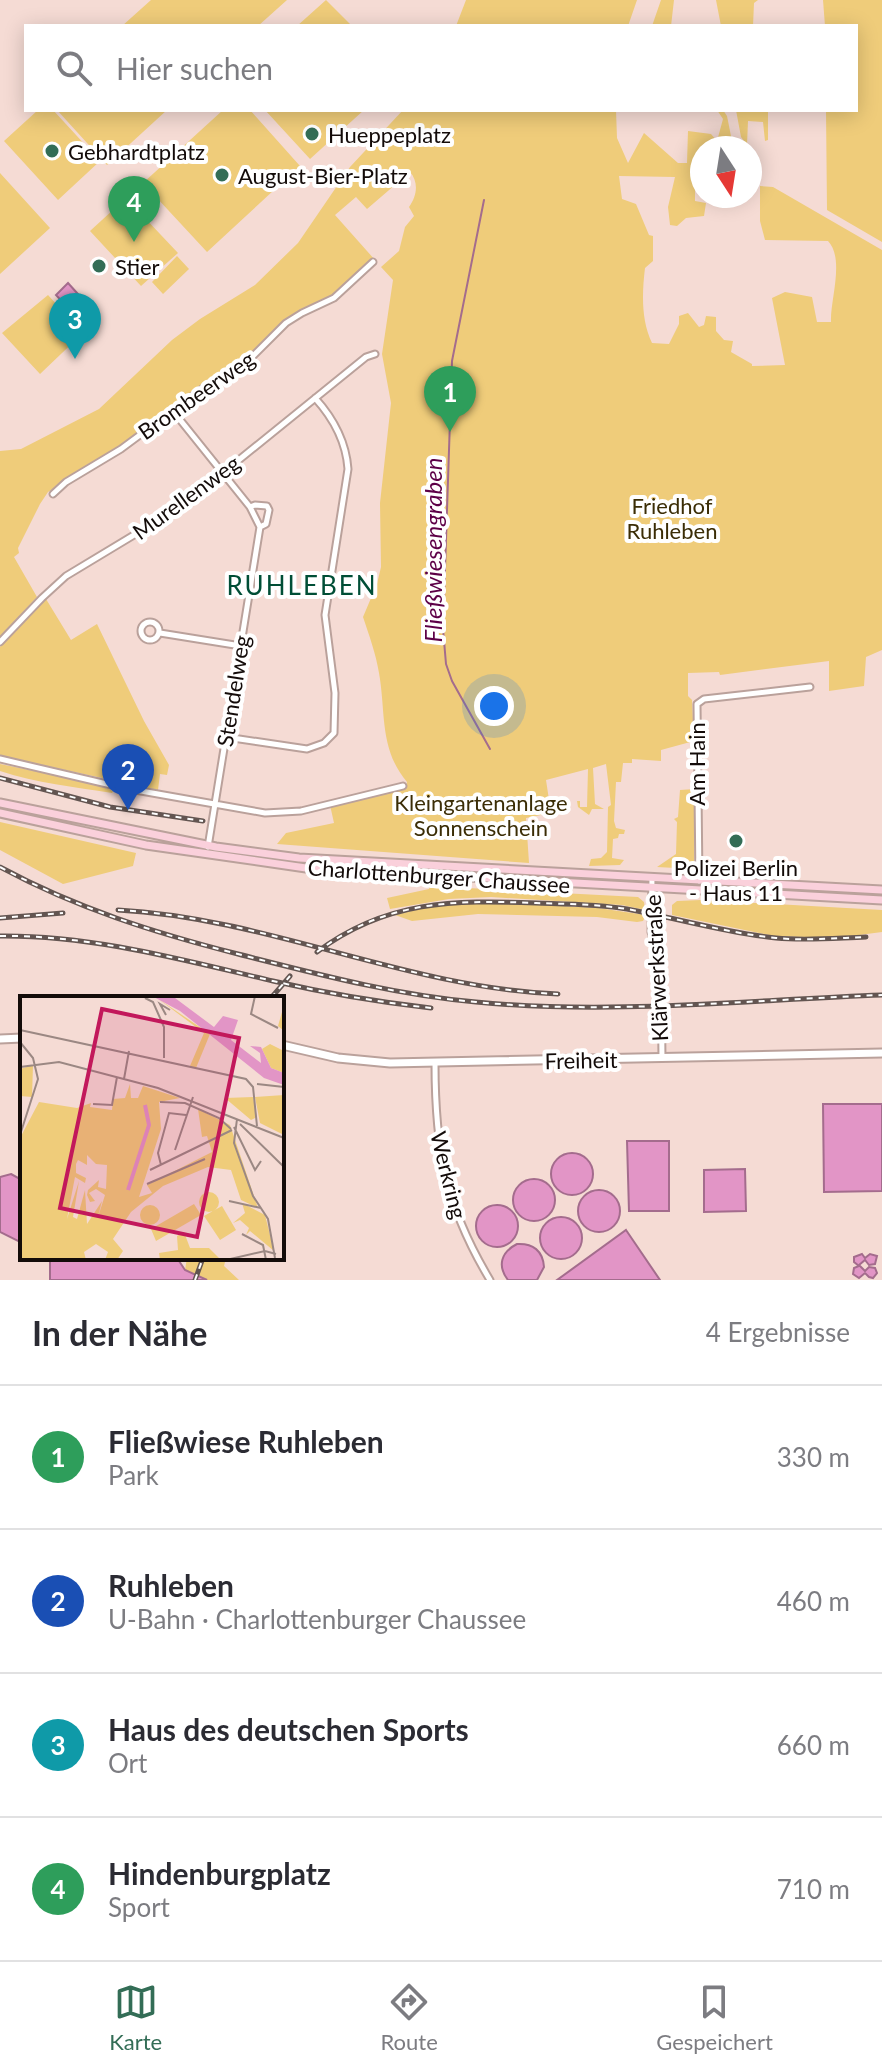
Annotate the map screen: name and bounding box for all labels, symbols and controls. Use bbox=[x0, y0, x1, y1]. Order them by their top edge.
search box bbox=[24, 24, 858, 112]
icon: search bbox=[52, 46, 96, 90]
text: Hier suchen bbox=[116, 50, 273, 86]
place label: Hueppeplatz bbox=[328, 121, 451, 148]
marker: Hueppeplatz bbox=[303, 125, 321, 143]
north arrow bbox=[690, 136, 762, 208]
place label: Gebhardtplatz bbox=[68, 138, 205, 165]
marker: Gebhardtplatz bbox=[43, 142, 61, 160]
place label: August-Bier-Platz bbox=[238, 162, 408, 189]
marker: August-Bier-Platz bbox=[213, 166, 231, 184]
pin: 4 bbox=[108, 176, 160, 242]
place label: Stier bbox=[115, 253, 160, 280]
marker: Stier bbox=[90, 257, 108, 275]
pin: 3 bbox=[49, 293, 101, 359]
street label: Brombeerweg bbox=[133, 345, 259, 445]
pin: 1 bbox=[424, 366, 476, 432]
street label: Murellenweg bbox=[127, 449, 245, 545]
water label: Fließwiesengraben bbox=[418, 458, 447, 642]
park label: Friedhof Ruhleben bbox=[627, 492, 717, 544]
district label: RUHLEBEN bbox=[226, 569, 378, 601]
street label: Stendelweg bbox=[211, 633, 255, 749]
your location bbox=[474, 686, 514, 726]
street label: Am Hain bbox=[683, 722, 710, 806]
pin: 2 bbox=[102, 744, 154, 810]
park label: Kleingartenanlage Sonnenschein bbox=[394, 789, 568, 841]
marker: Polizei Berlin - Haus 11 bbox=[727, 832, 745, 850]
street label: Charlottenburger Chaussee bbox=[307, 853, 571, 899]
place label: Polizei Berlin - Haus 11 bbox=[674, 854, 798, 906]
street label: Klärwerkstraße bbox=[639, 894, 673, 1042]
inset map bbox=[20, 996, 284, 1260]
street label: Freiheit bbox=[544, 1046, 618, 1074]
street label: Werkring bbox=[425, 1128, 473, 1222]
text: In der Nähe bbox=[32, 1312, 207, 1353]
text: 4 Ergebnisse bbox=[706, 1316, 850, 1348]
text: Fließwiese Ruhleben bbox=[108, 1423, 384, 1459]
text: 1 bbox=[50, 1441, 66, 1473]
text: 330 m bbox=[777, 1441, 850, 1473]
text: Park bbox=[108, 1459, 159, 1491]
text: Ruhleben bbox=[108, 1567, 234, 1603]
text: 2 bbox=[50, 1585, 66, 1617]
text: 460 m bbox=[777, 1585, 850, 1617]
text: U-Bahn · Charlottenburger Chaussee bbox=[108, 1603, 526, 1635]
text: Haus des deutschen Sports bbox=[108, 1711, 469, 1747]
text: 3 bbox=[50, 1729, 66, 1761]
text: 660 m bbox=[777, 1729, 850, 1761]
text: Ort bbox=[108, 1747, 147, 1779]
text: Hindenburgplatz bbox=[108, 1855, 331, 1891]
text: 4 bbox=[50, 1873, 66, 1905]
text: 710 m bbox=[777, 1873, 850, 1905]
text: Sport bbox=[108, 1891, 170, 1923]
tab: Karte bbox=[109, 1980, 162, 2055]
tab: Route bbox=[381, 1980, 438, 2055]
tab: Gespeichert bbox=[656, 1980, 773, 2055]

